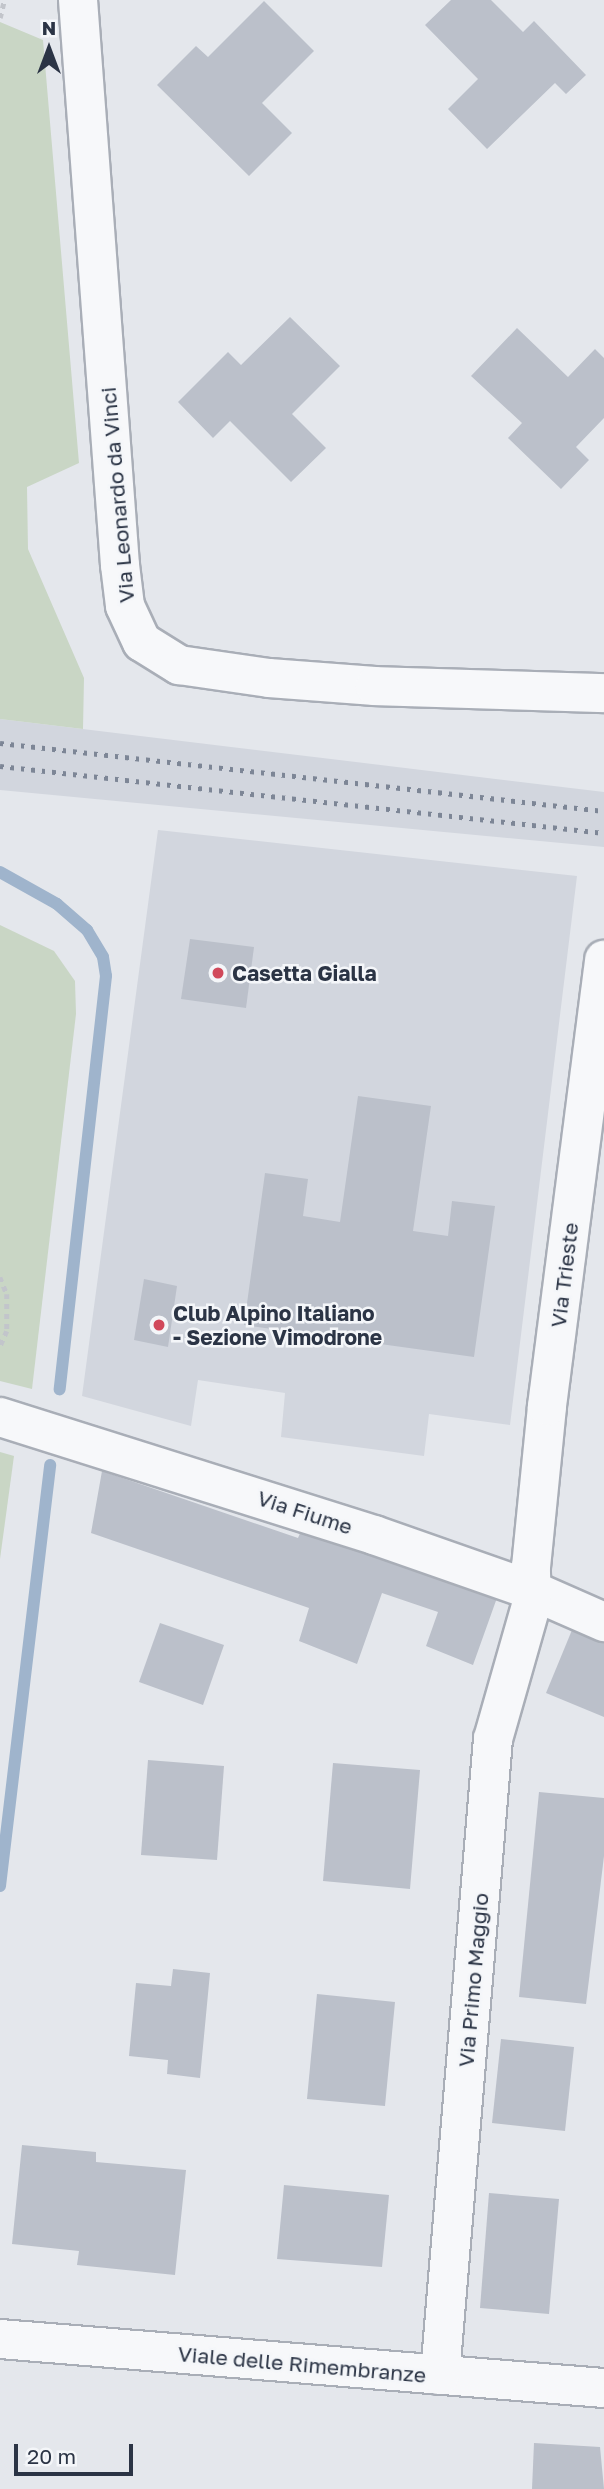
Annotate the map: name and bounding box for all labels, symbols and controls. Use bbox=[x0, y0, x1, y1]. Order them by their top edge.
north arrow bbox=[14, 14, 84, 84]
text: N bbox=[42, 16, 56, 39]
street label: Via Leonardo da Vinci bbox=[95, 386, 139, 604]
place label: Casetta Gialla bbox=[232, 960, 377, 986]
marker: Casetta Gialla bbox=[210, 965, 226, 981]
street label: Via Trieste bbox=[545, 1221, 583, 1329]
place label: Club Alpino Italiano - Sezione Vimodrone bbox=[173, 1300, 382, 1350]
marker: Club Alpino Italiano - Sezione Vimodrone bbox=[151, 1317, 167, 1333]
street label: Via Fiume bbox=[254, 1485, 356, 1539]
street label: Via Primo Maggio bbox=[453, 1892, 493, 2068]
street label: Viale delle Rimembranze bbox=[177, 2341, 427, 2387]
scale bar bbox=[18, 2430, 136, 2474]
text: 20 m bbox=[27, 2443, 76, 2469]

